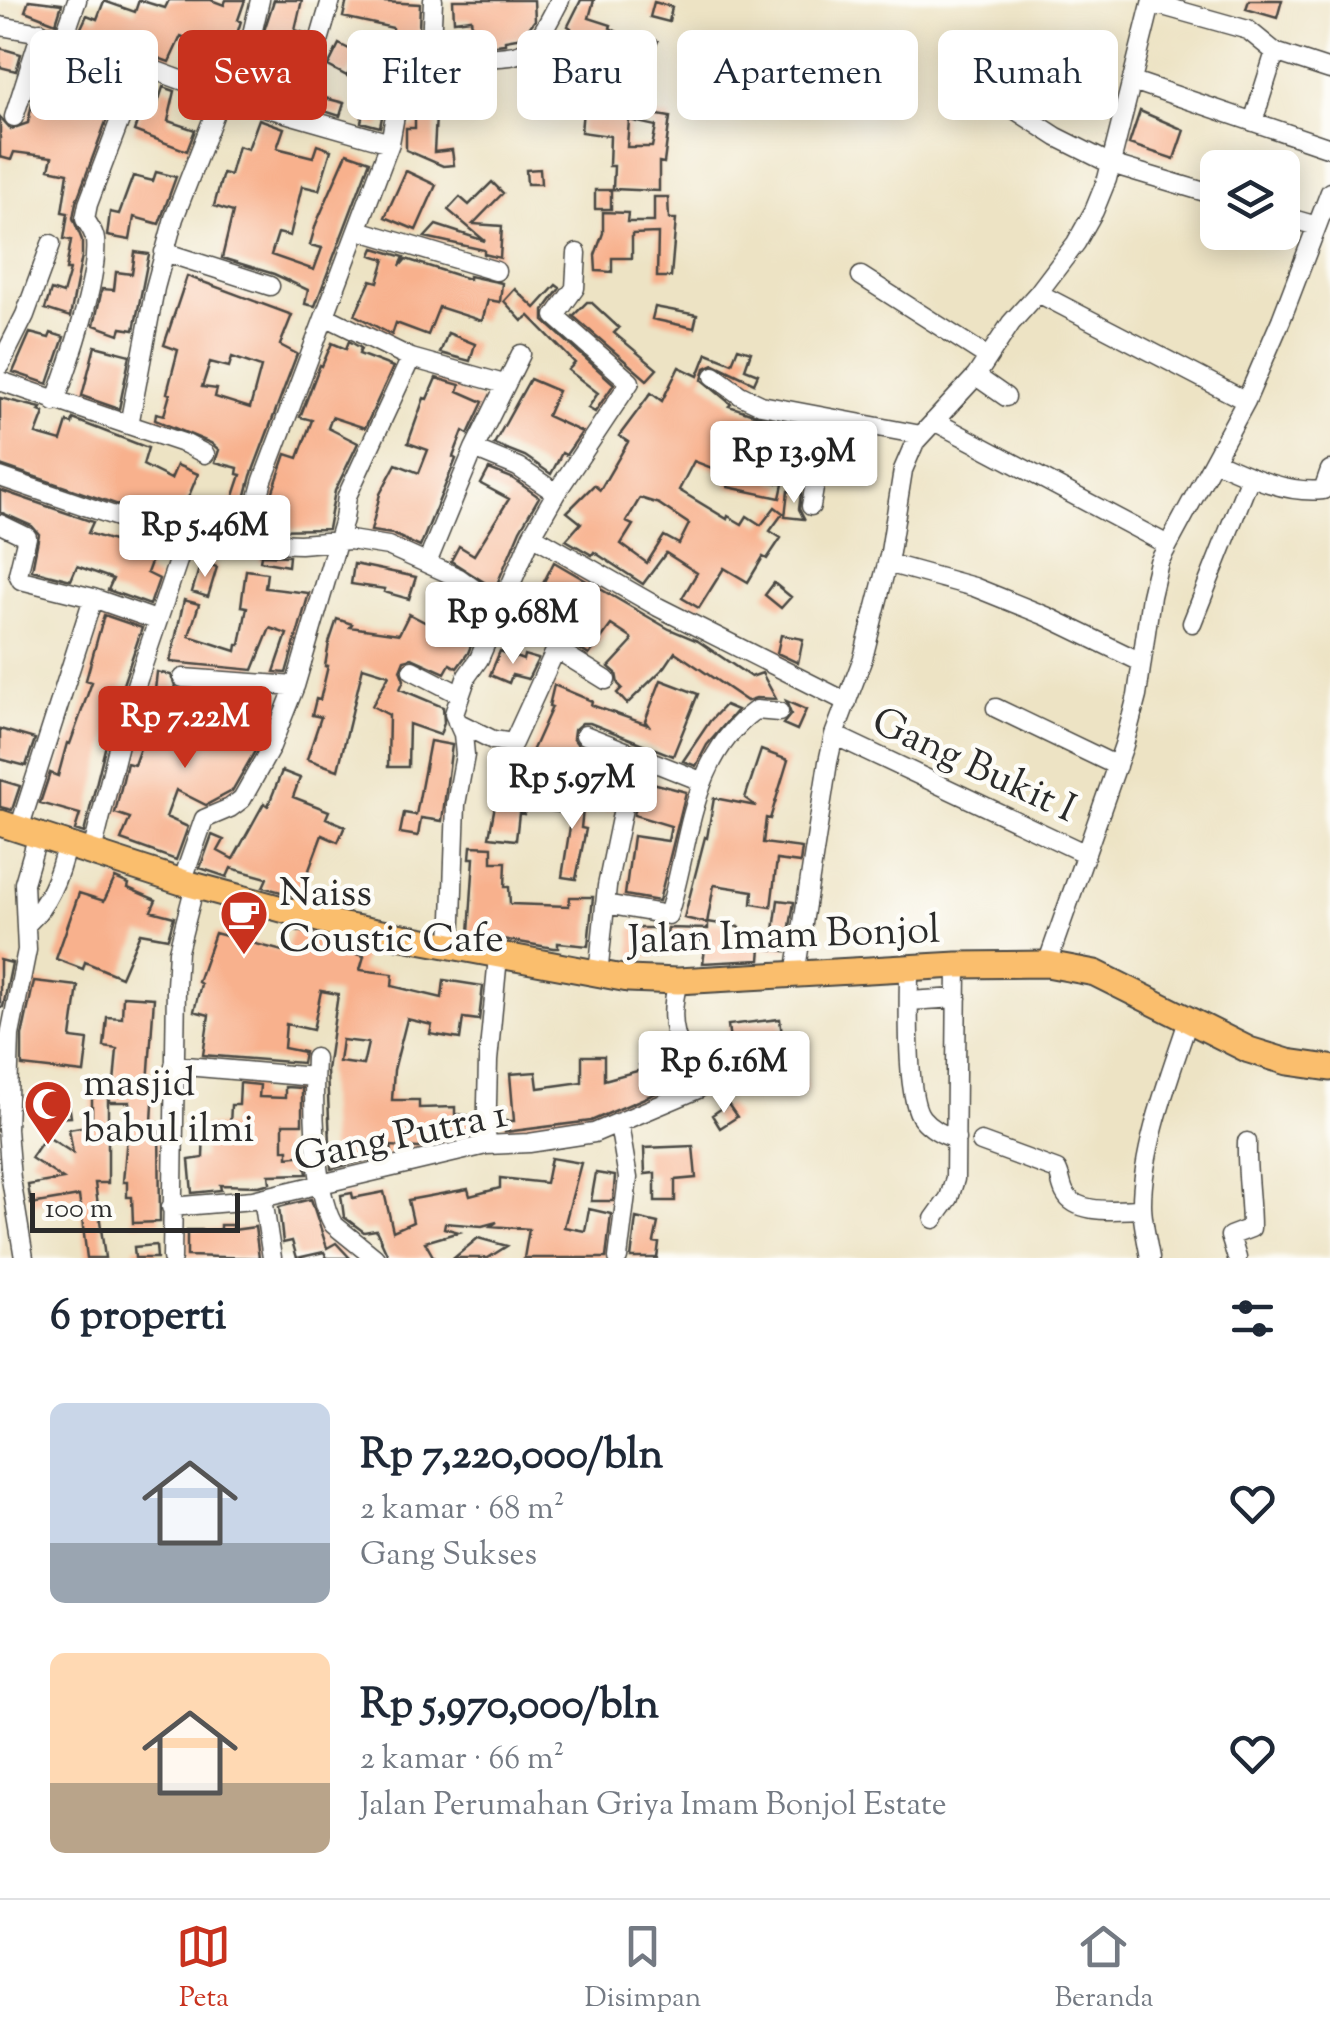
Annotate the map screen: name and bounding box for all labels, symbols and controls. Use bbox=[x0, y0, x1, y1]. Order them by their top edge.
chip: Beli bbox=[30, 30, 158, 120]
chip: Sewa bbox=[178, 30, 327, 120]
chip: Filter bbox=[347, 30, 497, 120]
chip: Baru bbox=[517, 30, 657, 120]
chip: Apartemen bbox=[677, 30, 918, 120]
chip: Rumah bbox=[938, 30, 1118, 120]
map controls bbox=[1200, 150, 1300, 250]
button: layers bbox=[1200, 150, 1300, 250]
pin: Rp 13.9M bbox=[691, 421, 897, 506]
text: Rp 13.9M bbox=[732, 430, 856, 476]
pin: Rp 5.46M bbox=[102, 495, 308, 580]
text: Rp 5.46M bbox=[141, 504, 269, 550]
pin: Rp 9.68M bbox=[410, 582, 616, 667]
text: Rp 9.68M bbox=[447, 591, 579, 637]
pin: Rp 7.22M bbox=[82, 686, 288, 771]
text: Rp 7.22M bbox=[120, 695, 250, 741]
street label: Gang Bukit I bbox=[862, 695, 1084, 839]
pin: Rp 5.97M bbox=[469, 747, 675, 832]
text: Rp 5.97M bbox=[509, 756, 635, 802]
place label: Naiss Coustic Cafe bbox=[279, 867, 504, 970]
cafe icon: Naiss Coustic Cafe bbox=[218, 888, 270, 956]
street label: Jalan Imam Bonjol bbox=[625, 904, 941, 971]
pin: Rp 6.16M bbox=[621, 1031, 827, 1116]
text: Rp 6.16M bbox=[661, 1040, 787, 1086]
place label: masjid babul ilmi bbox=[83, 1057, 254, 1160]
mosque icon: masjid babul ilmi bbox=[22, 1078, 74, 1146]
street label: Gang Putra 1 bbox=[289, 1088, 513, 1189]
scale bar bbox=[30, 1188, 240, 1232]
text: 100 m bbox=[45, 1190, 113, 1230]
text: 6 properti bbox=[50, 1288, 226, 1348]
icon: filters bbox=[1225, 1291, 1280, 1346]
text: Rp 7,220,000/bln bbox=[360, 1427, 663, 1487]
icon: home bbox=[130, 1443, 250, 1563]
icon: heart bbox=[1225, 1476, 1280, 1531]
text: 2 kamar · 68 m² bbox=[360, 1487, 564, 1533]
text: Gang Sukses bbox=[360, 1533, 537, 1579]
text: Rp 5,970,000/bln bbox=[360, 1677, 659, 1737]
icon: home bbox=[130, 1693, 250, 1813]
icon: heart bbox=[1225, 1726, 1280, 1781]
text: 2 kamar · 66 m² bbox=[360, 1737, 564, 1783]
text: Jalan Perumahan Griya Imam Bonjol Estate bbox=[360, 1783, 947, 1829]
tab: Peta bbox=[176, 1919, 231, 2019]
tab: Disimpan bbox=[584, 1919, 701, 2019]
tab: Beranda bbox=[1054, 1919, 1153, 2019]

